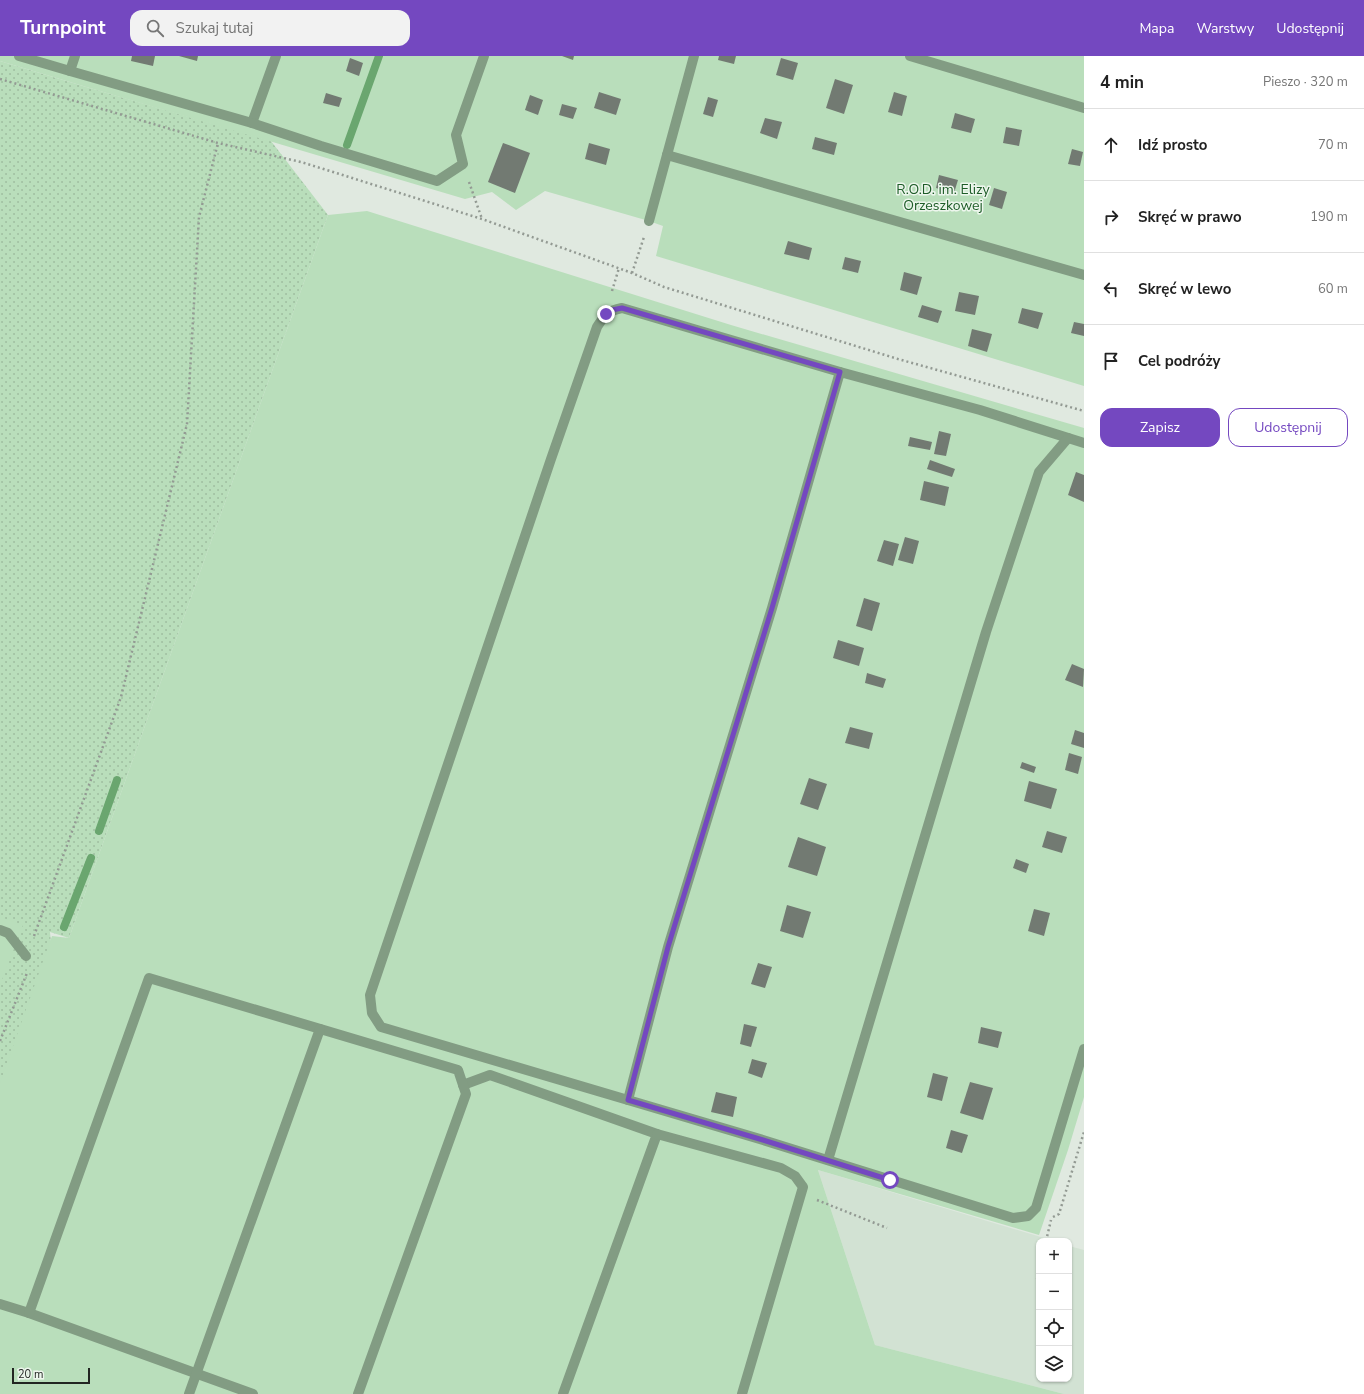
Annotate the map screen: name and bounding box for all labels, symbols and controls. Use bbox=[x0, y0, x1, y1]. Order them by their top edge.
search box bbox=[130, 10, 410, 46]
text: Turnpoint bbox=[20, 15, 106, 41]
icon: search bbox=[144, 17, 166, 39]
text: Szukaj tutaj bbox=[176, 18, 253, 38]
text: Mapa bbox=[1139, 19, 1174, 38]
text: Warstwy bbox=[1196, 19, 1254, 38]
text: Udostępnij bbox=[1276, 19, 1344, 38]
text: 4 min bbox=[1100, 71, 1144, 94]
text: Pieszo · 320 m bbox=[1263, 73, 1348, 91]
icon: ahead bbox=[1100, 134, 1122, 156]
text: Idź prosto bbox=[1138, 135, 1207, 155]
text: 70 m bbox=[1318, 136, 1348, 154]
park label: R.O.D. im. Elizy Orzeszkowej bbox=[896, 180, 990, 215]
icon: right bbox=[1100, 206, 1122, 228]
text: Skręć w prawo bbox=[1138, 207, 1242, 227]
text: 190 m bbox=[1310, 208, 1348, 226]
icon: left bbox=[1100, 278, 1122, 300]
text: Skręć w lewo bbox=[1138, 279, 1231, 299]
text: 60 m bbox=[1318, 280, 1348, 298]
route end bbox=[597, 305, 615, 323]
icon: arrive bbox=[1100, 350, 1122, 372]
text: Cel podróży bbox=[1138, 351, 1220, 371]
button: Zapisz bbox=[1100, 408, 1220, 447]
button: Udostępnij bbox=[1228, 408, 1348, 447]
route start bbox=[881, 1171, 899, 1189]
map controls bbox=[1036, 1238, 1072, 1382]
button: + bbox=[1036, 1238, 1072, 1274]
button: − bbox=[1036, 1274, 1072, 1310]
button: locate bbox=[1036, 1310, 1072, 1346]
button: layers bbox=[1036, 1346, 1072, 1382]
scale bar bbox=[12, 1366, 90, 1385]
text: 20 m bbox=[18, 1367, 43, 1382]

